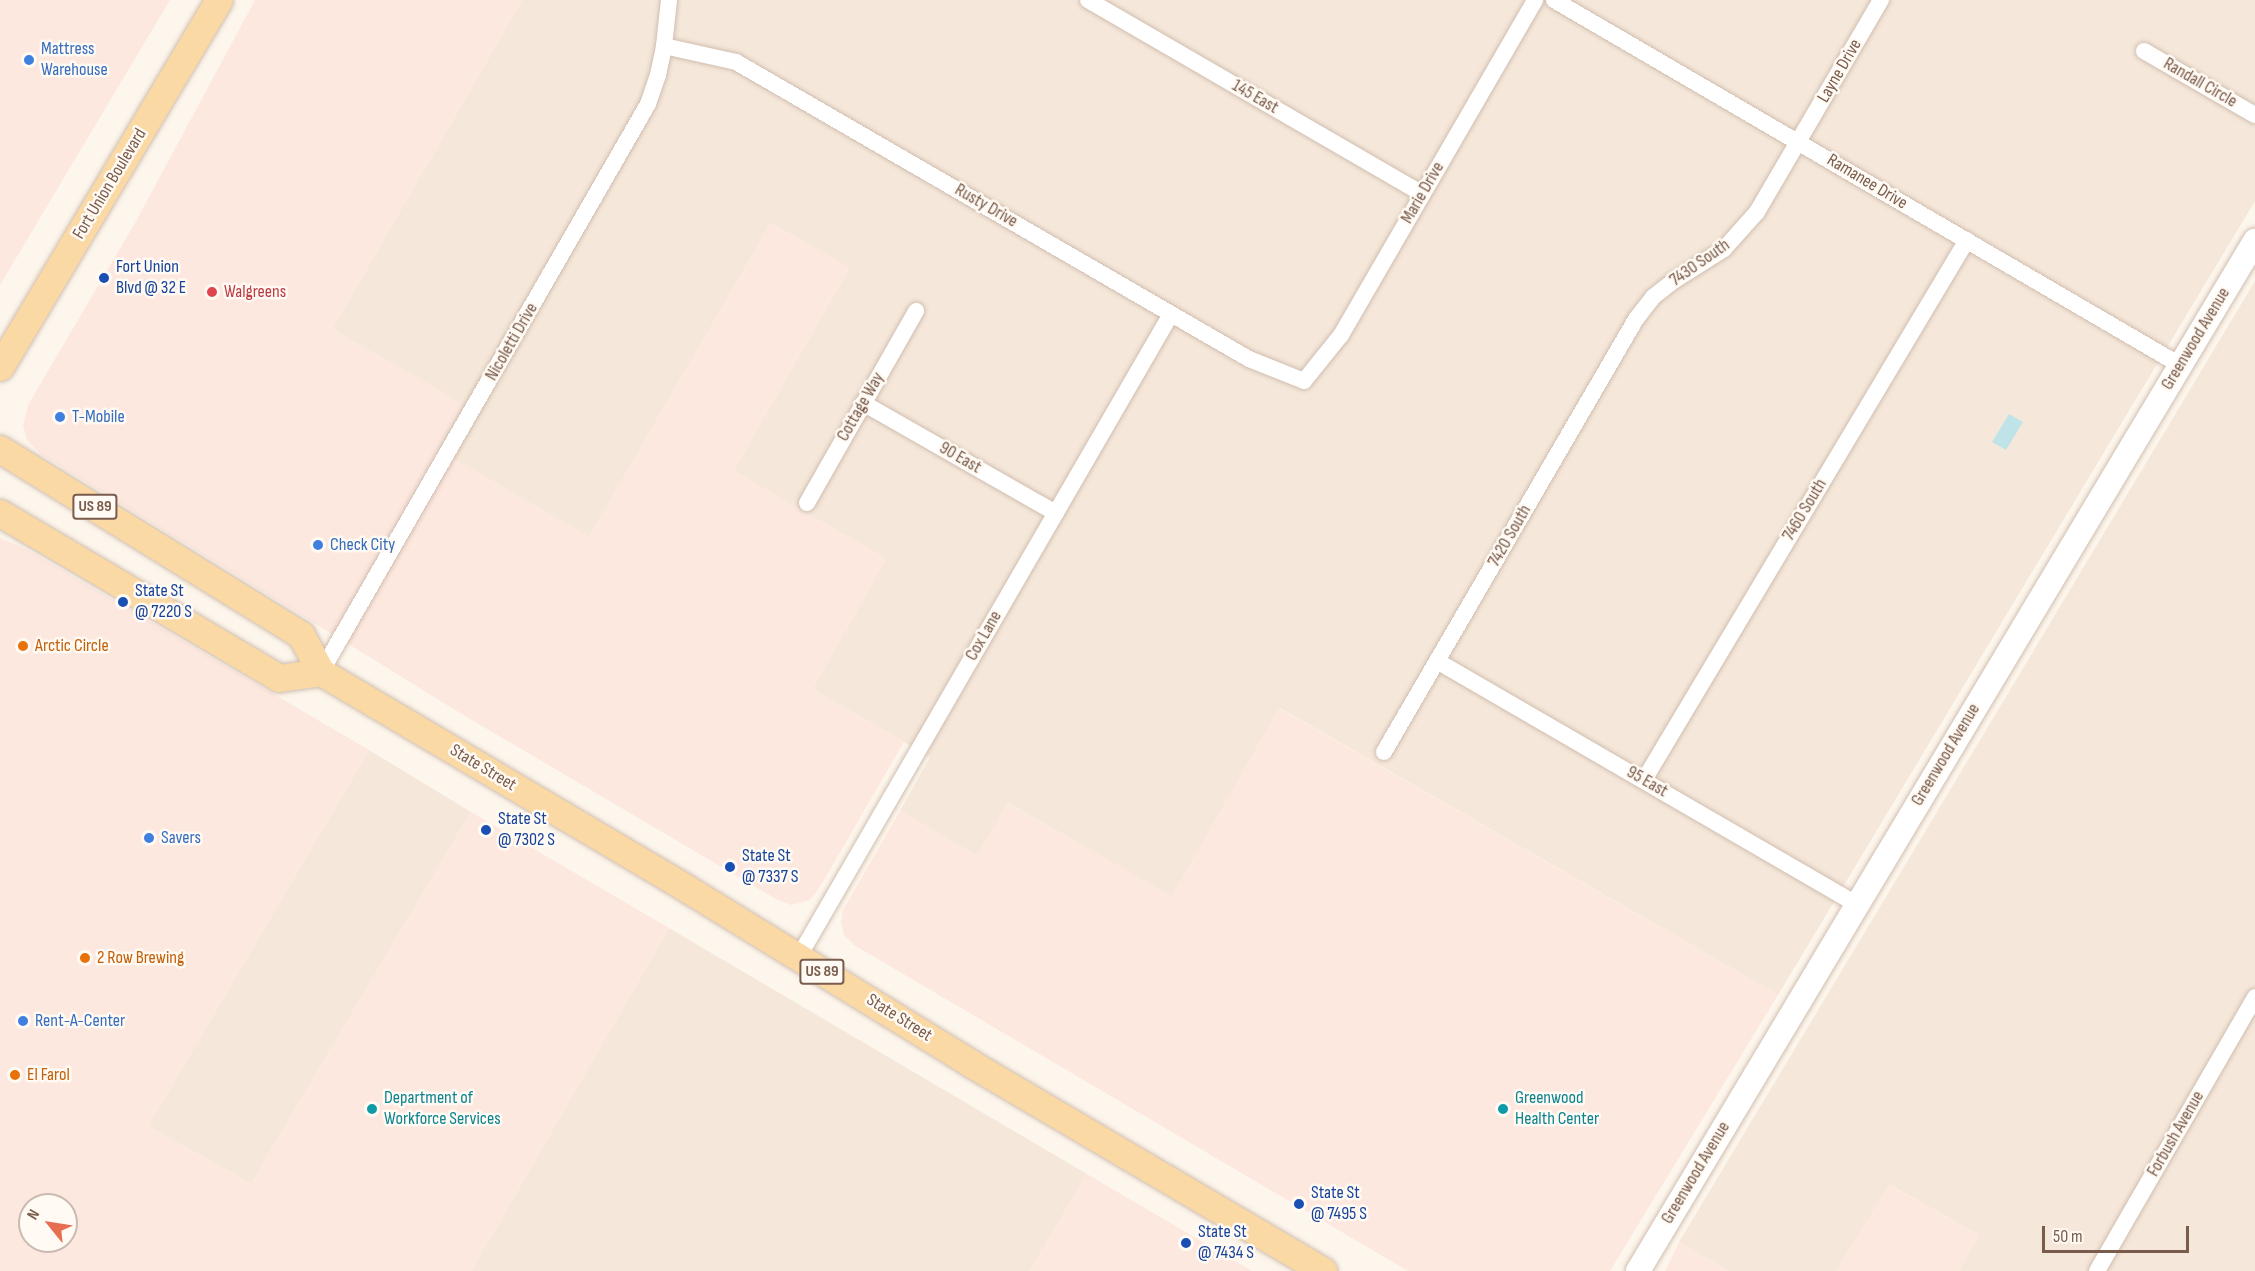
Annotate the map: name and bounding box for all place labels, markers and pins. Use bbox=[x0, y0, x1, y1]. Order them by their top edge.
place label: Mattress Warehouse bbox=[41, 39, 108, 82]
marker: Mattress Warehouse bbox=[22, 53, 36, 67]
place label: Fort Union Blvd @ 32 E bbox=[116, 257, 186, 300]
marker: Fort Union Blvd @ 32 E bbox=[97, 271, 111, 285]
place label: Walgreens bbox=[224, 281, 286, 303]
marker: Walgreens bbox=[205, 285, 219, 299]
place label: T-Mobile bbox=[72, 406, 125, 428]
marker: T-Mobile bbox=[53, 410, 67, 424]
place label: Check City bbox=[330, 534, 395, 556]
marker: Check City bbox=[311, 538, 325, 552]
place label: State St @ 7220 S bbox=[135, 581, 192, 624]
marker: State St @ 7220 S bbox=[116, 595, 130, 609]
place label: Arctic Circle bbox=[35, 635, 109, 657]
marker: Arctic Circle bbox=[16, 639, 30, 653]
place label: State St @ 7302 S bbox=[498, 809, 555, 852]
marker: State St @ 7302 S bbox=[479, 823, 493, 837]
place label: Savers bbox=[161, 827, 201, 849]
marker: Savers bbox=[142, 831, 156, 845]
place label: State St @ 7337 S bbox=[742, 846, 798, 888]
marker: State St @ 7337 S bbox=[723, 860, 737, 874]
place label: 2 Row Brewing bbox=[97, 947, 184, 969]
marker: 2 Row Brewing bbox=[78, 951, 92, 965]
place label: Rent-A-Center bbox=[35, 1010, 125, 1032]
marker: Rent-A-Center bbox=[16, 1014, 30, 1028]
place label: El Farol bbox=[27, 1064, 70, 1086]
marker: El Farol bbox=[8, 1068, 22, 1082]
place label: Department of Workforce Services bbox=[384, 1088, 501, 1130]
place label: Greenwood Health Center bbox=[1515, 1088, 1599, 1130]
marker: Department of Workforce Services bbox=[365, 1102, 379, 1116]
marker: Greenwood Health Center bbox=[1496, 1102, 1510, 1116]
place label: State St @ 7495 S bbox=[1311, 1183, 1367, 1226]
marker: State St @ 7495 S bbox=[1292, 1197, 1306, 1211]
place label: State St @ 7434 S bbox=[1198, 1222, 1254, 1264]
marker: State St @ 7434 S bbox=[1179, 1236, 1193, 1250]

